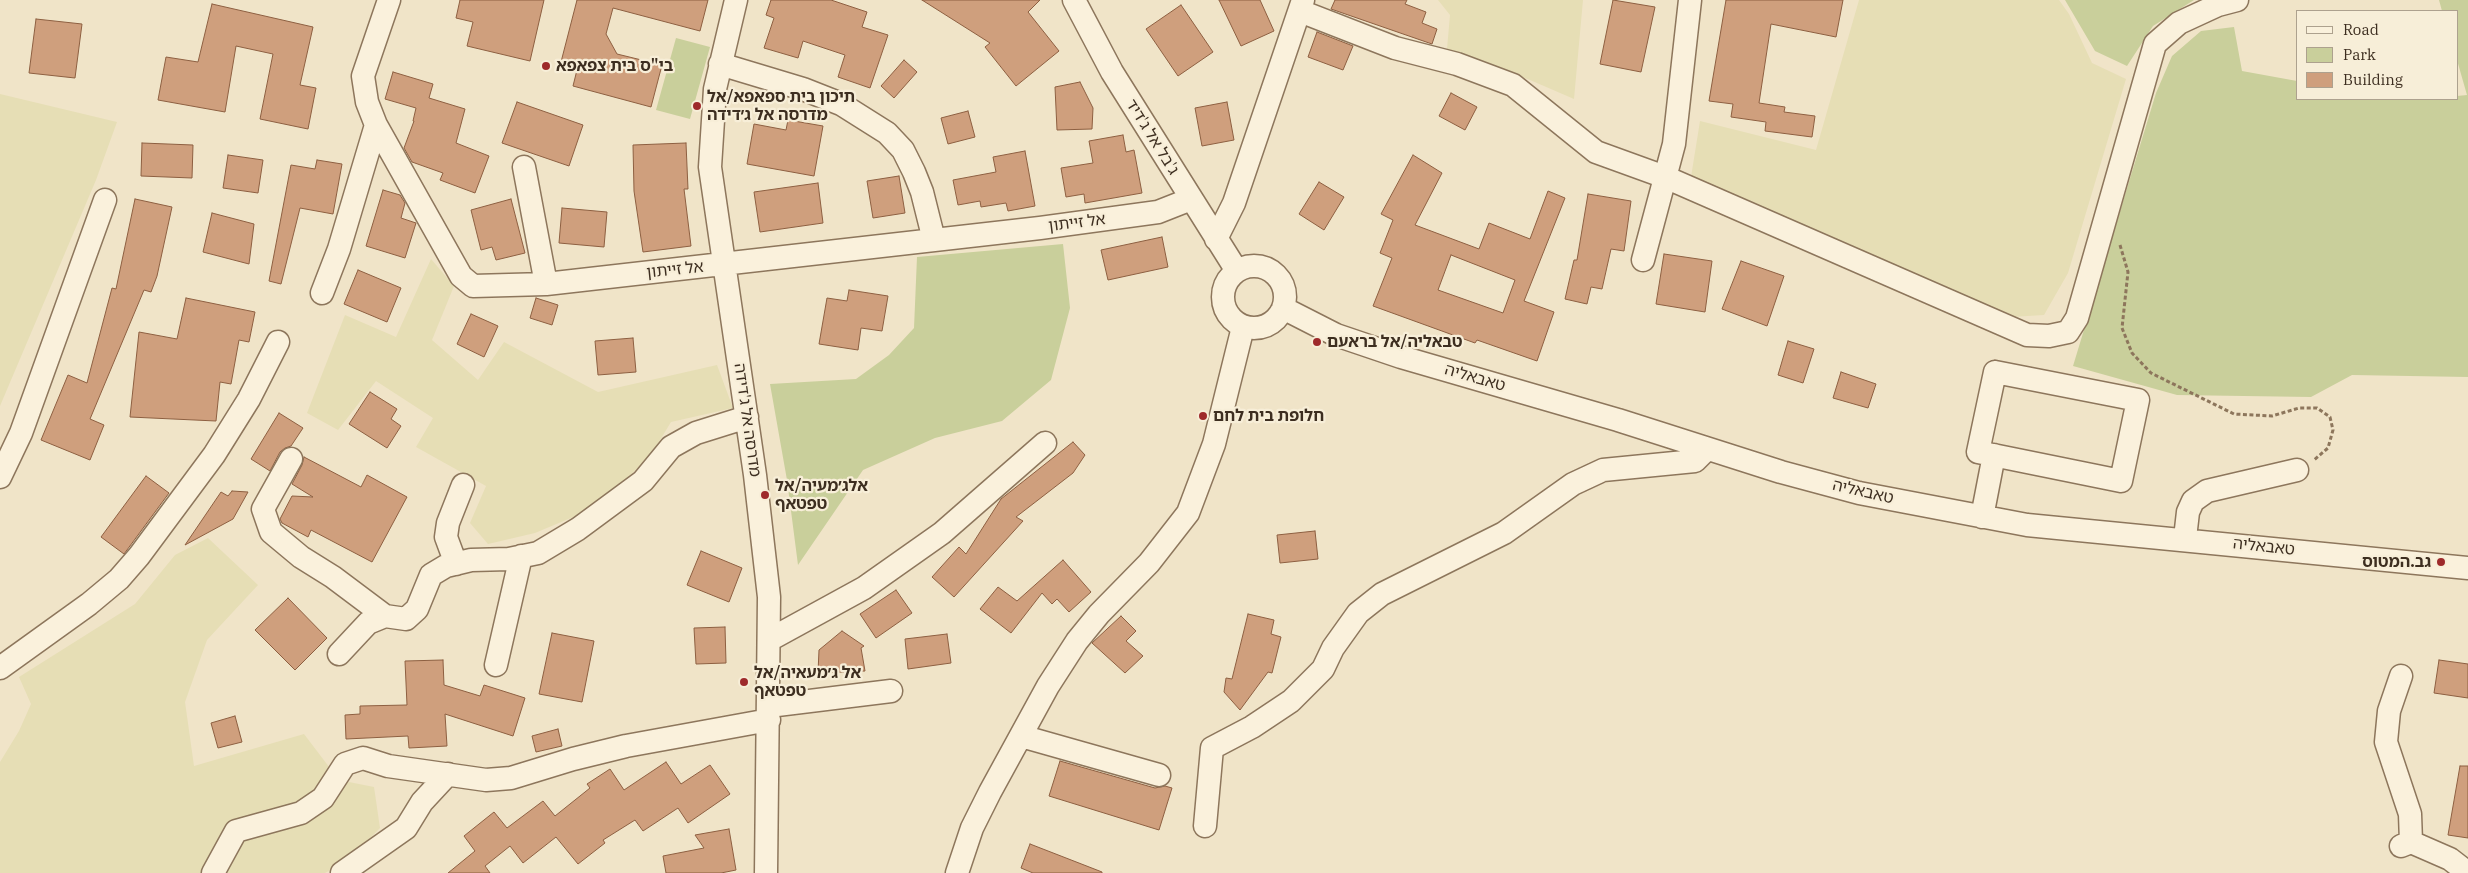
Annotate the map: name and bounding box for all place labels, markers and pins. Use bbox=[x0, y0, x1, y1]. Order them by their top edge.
place label: בי"ס בית צפאפא bbox=[556, 56, 673, 76]
marker: בי"ס בית צפאפא bbox=[540, 60, 552, 72]
place label: תיכון בית ספאפא/אל מדרסה אל ג׳דידה bbox=[707, 87, 855, 125]
marker: תיכון בית ספאפא/אל מדרסה אל ג׳דידה bbox=[691, 100, 703, 112]
place label: טבאליה/אל בראעם bbox=[1327, 332, 1463, 352]
marker: טבאליה/אל בראעם bbox=[1311, 336, 1323, 348]
place label: חלופת בית לחם bbox=[1213, 406, 1324, 426]
marker: חלופת בית לחם bbox=[1197, 410, 1209, 422]
place label: אלג׳מעיה/אל טפטאף bbox=[775, 476, 868, 514]
marker: אלג׳מעיה/אל טפטאף bbox=[759, 489, 771, 501]
place label: גב.המטוס bbox=[2362, 552, 2431, 572]
marker: גב.המטוס bbox=[2435, 556, 2447, 568]
place label: אל ג׳מעאיה/אל טפטאף bbox=[754, 663, 861, 701]
marker: אל ג׳מעאיה/אל טפטאף bbox=[738, 676, 750, 688]

